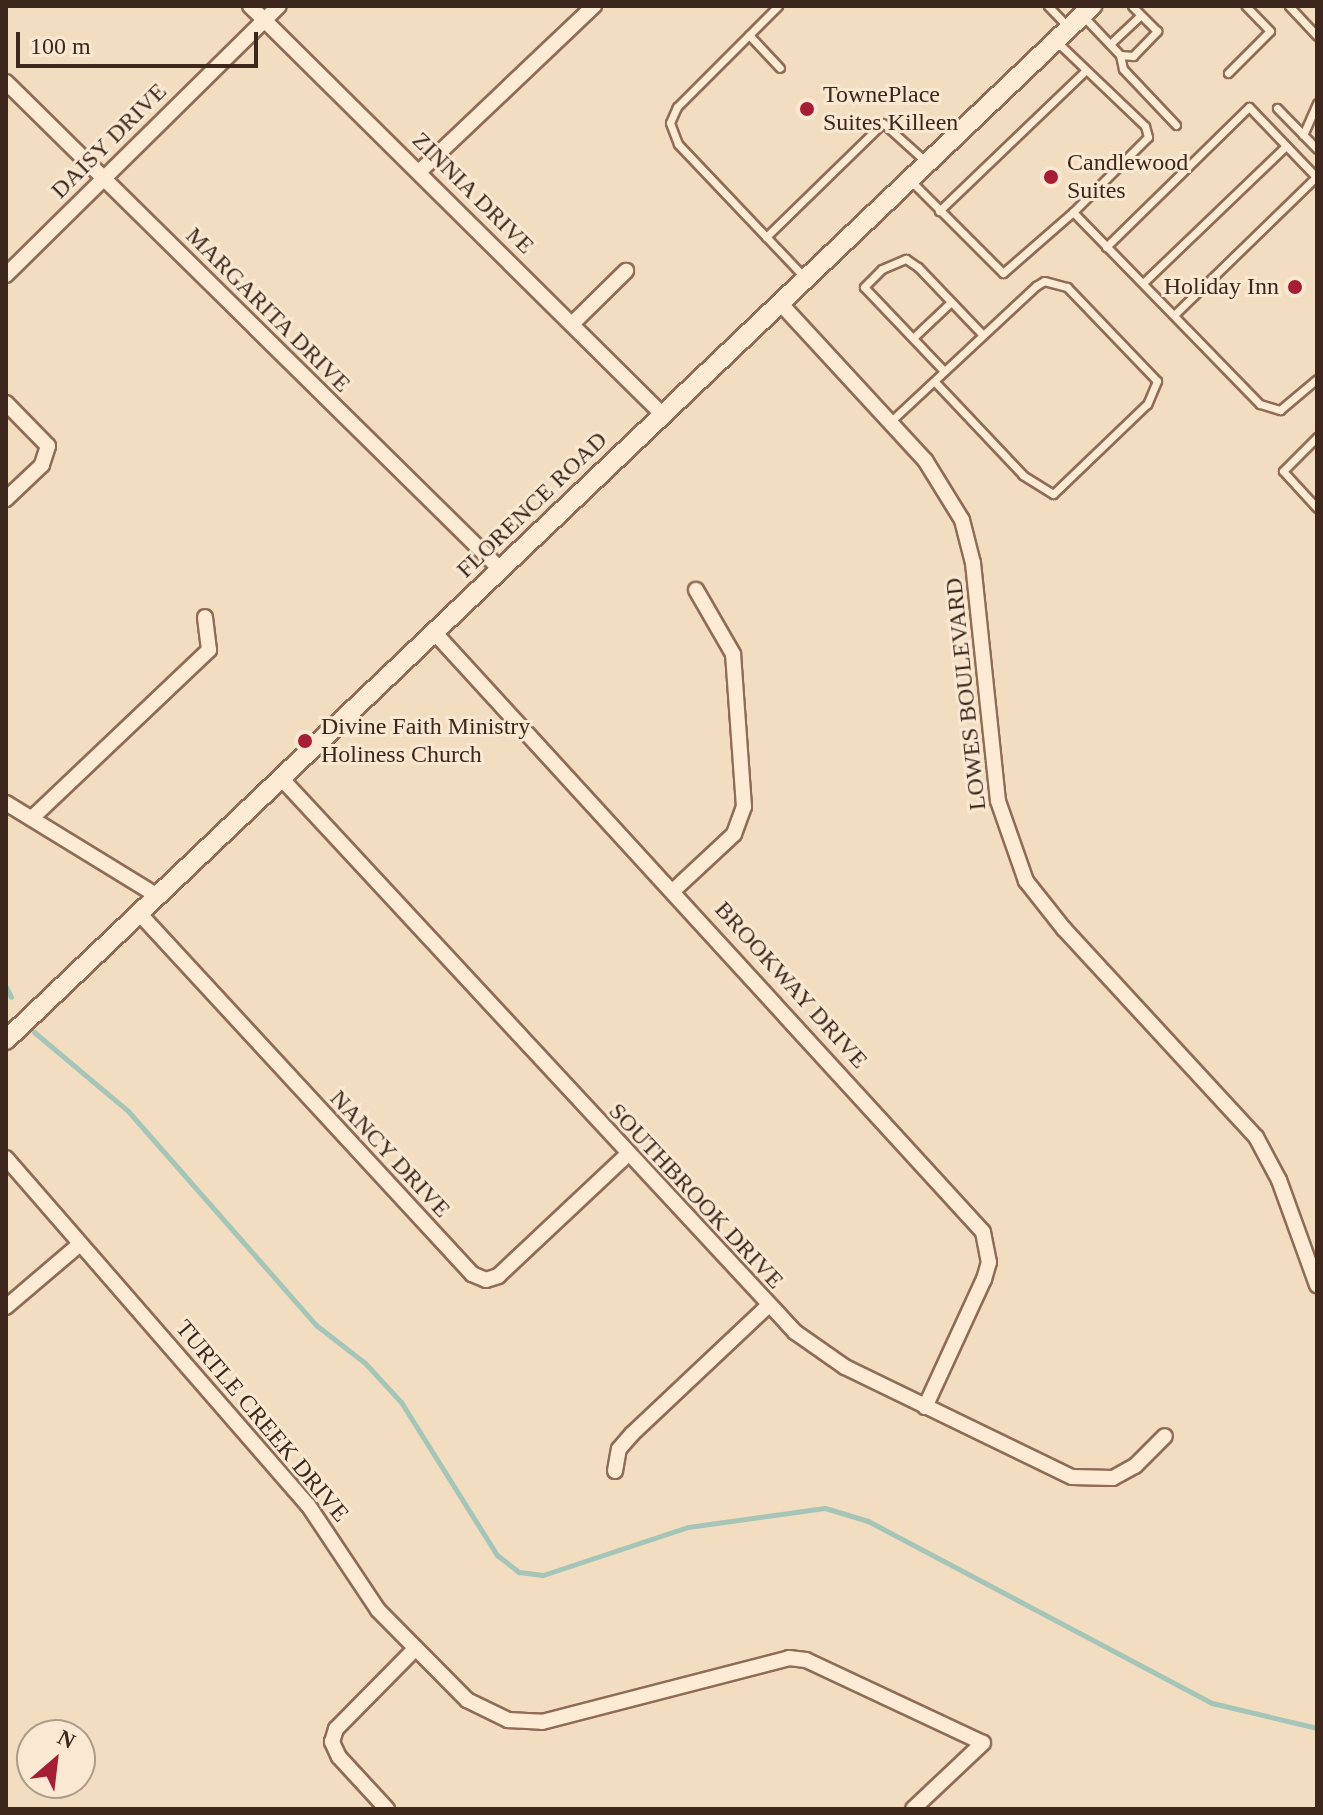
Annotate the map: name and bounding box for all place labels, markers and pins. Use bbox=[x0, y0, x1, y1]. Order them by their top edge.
place label: TownePlace Suites Killeen bbox=[823, 81, 958, 137]
marker: TownePlace Suites Killeen bbox=[798, 100, 816, 118]
place label: Candlewood Suites bbox=[1067, 149, 1188, 205]
marker: Candlewood Suites bbox=[1042, 168, 1060, 186]
place label: Holiday Inn bbox=[1164, 273, 1279, 301]
marker: Holiday Inn bbox=[1286, 278, 1304, 296]
place label: Divine Faith Ministry Holiness Church bbox=[321, 713, 530, 769]
marker: Divine Faith Ministry Holiness Church bbox=[296, 732, 314, 750]

